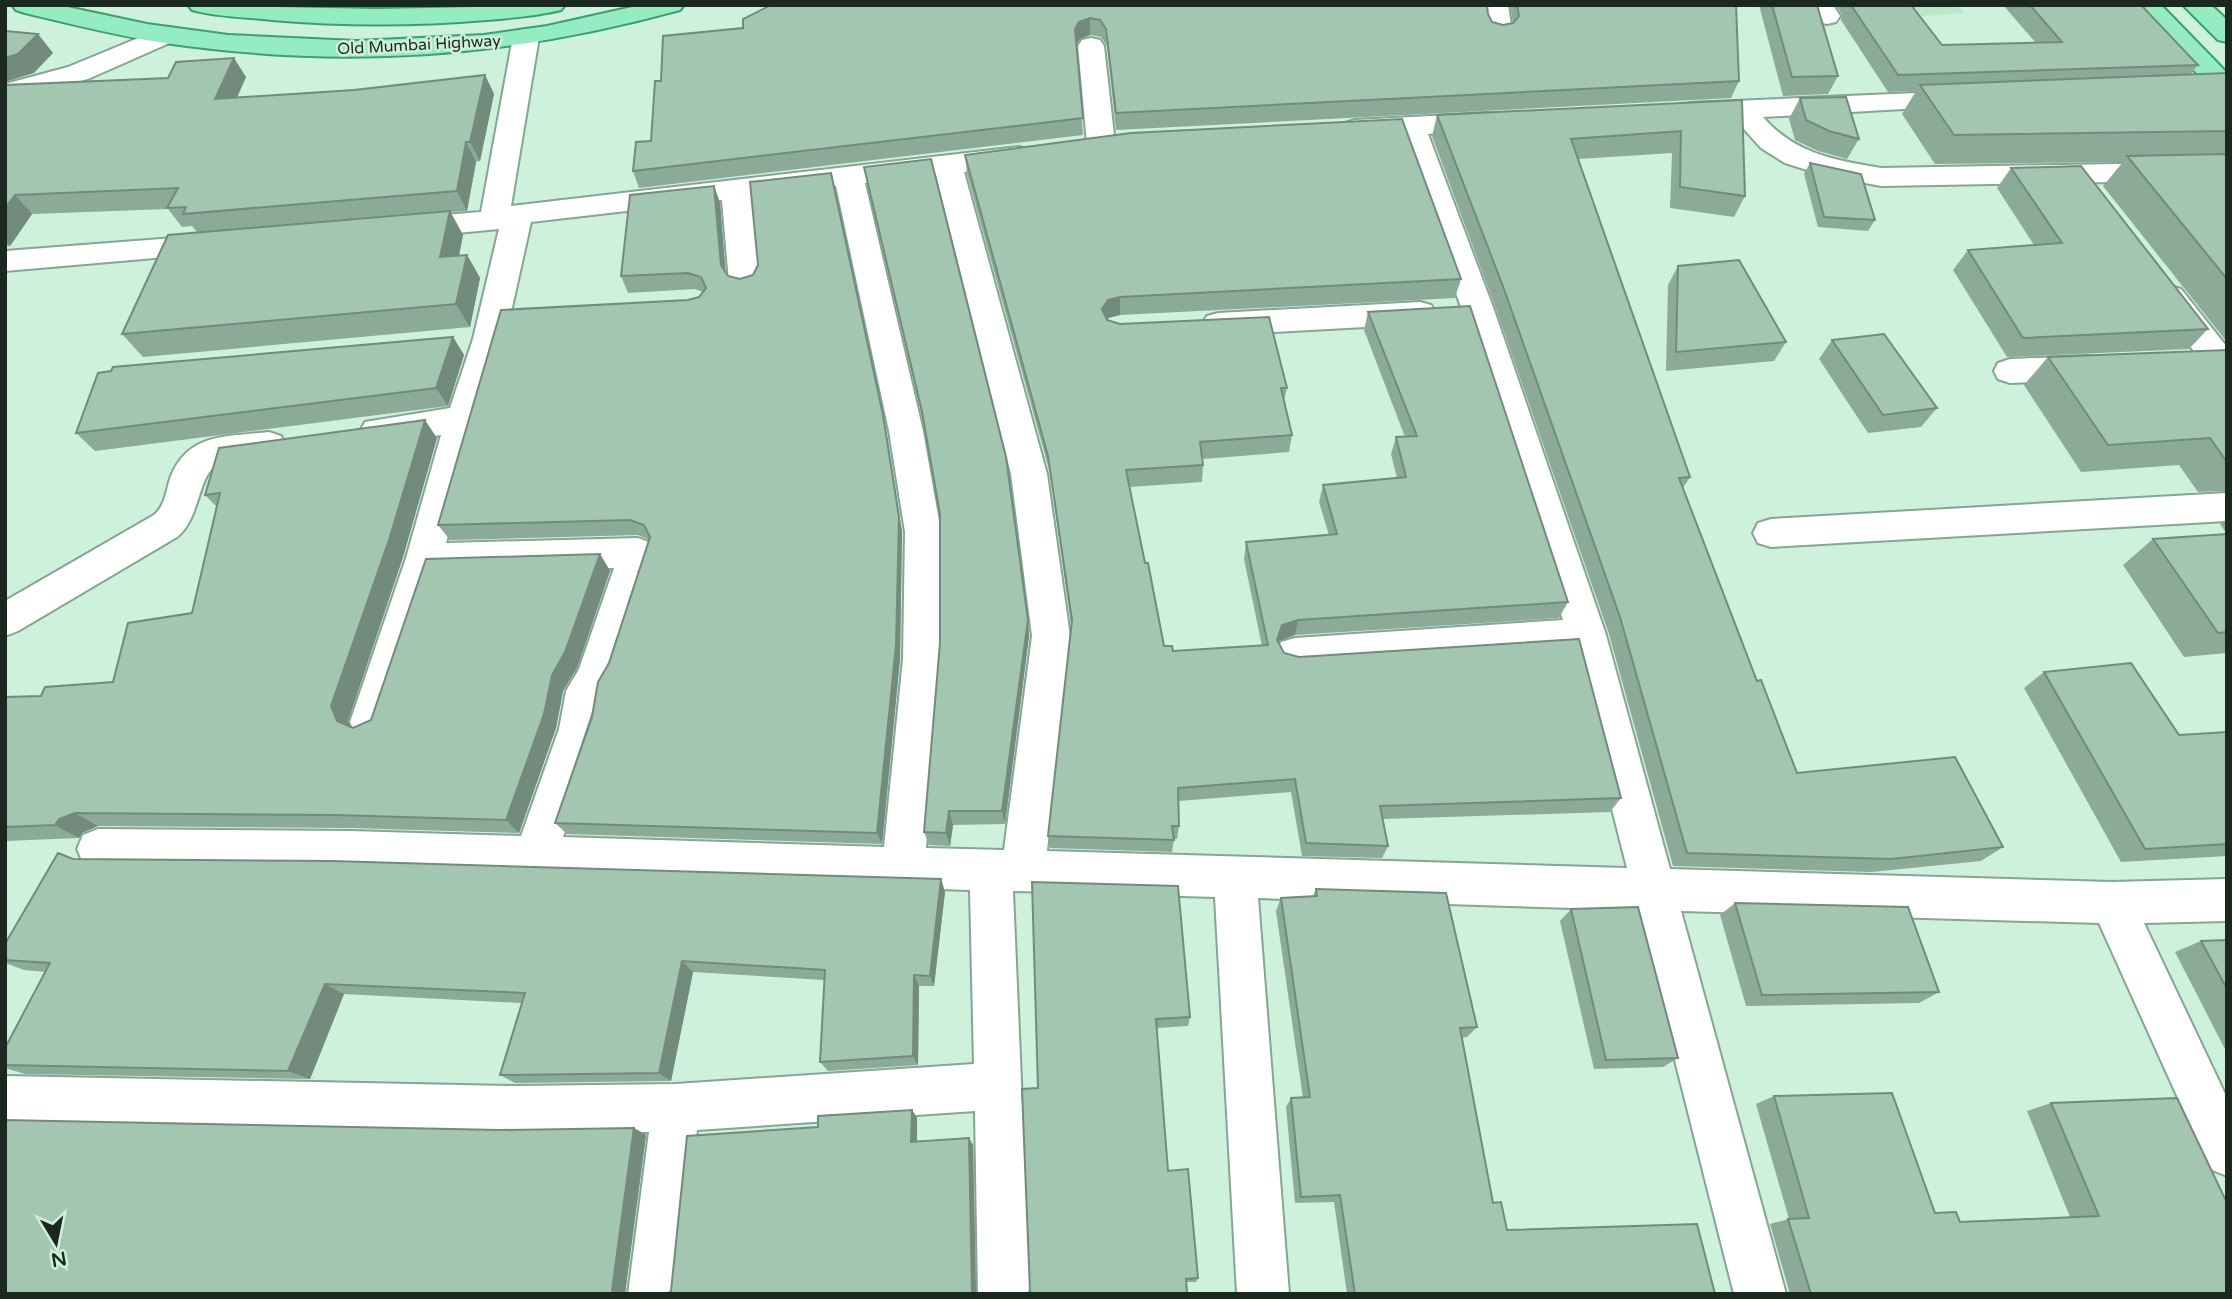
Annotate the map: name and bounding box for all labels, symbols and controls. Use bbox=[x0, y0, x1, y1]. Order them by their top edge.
street label: Old Mumbai Highway bbox=[337, 31, 502, 59]
north arrow bbox=[21, 1208, 91, 1278]
text: N bbox=[49, 1247, 68, 1271]

